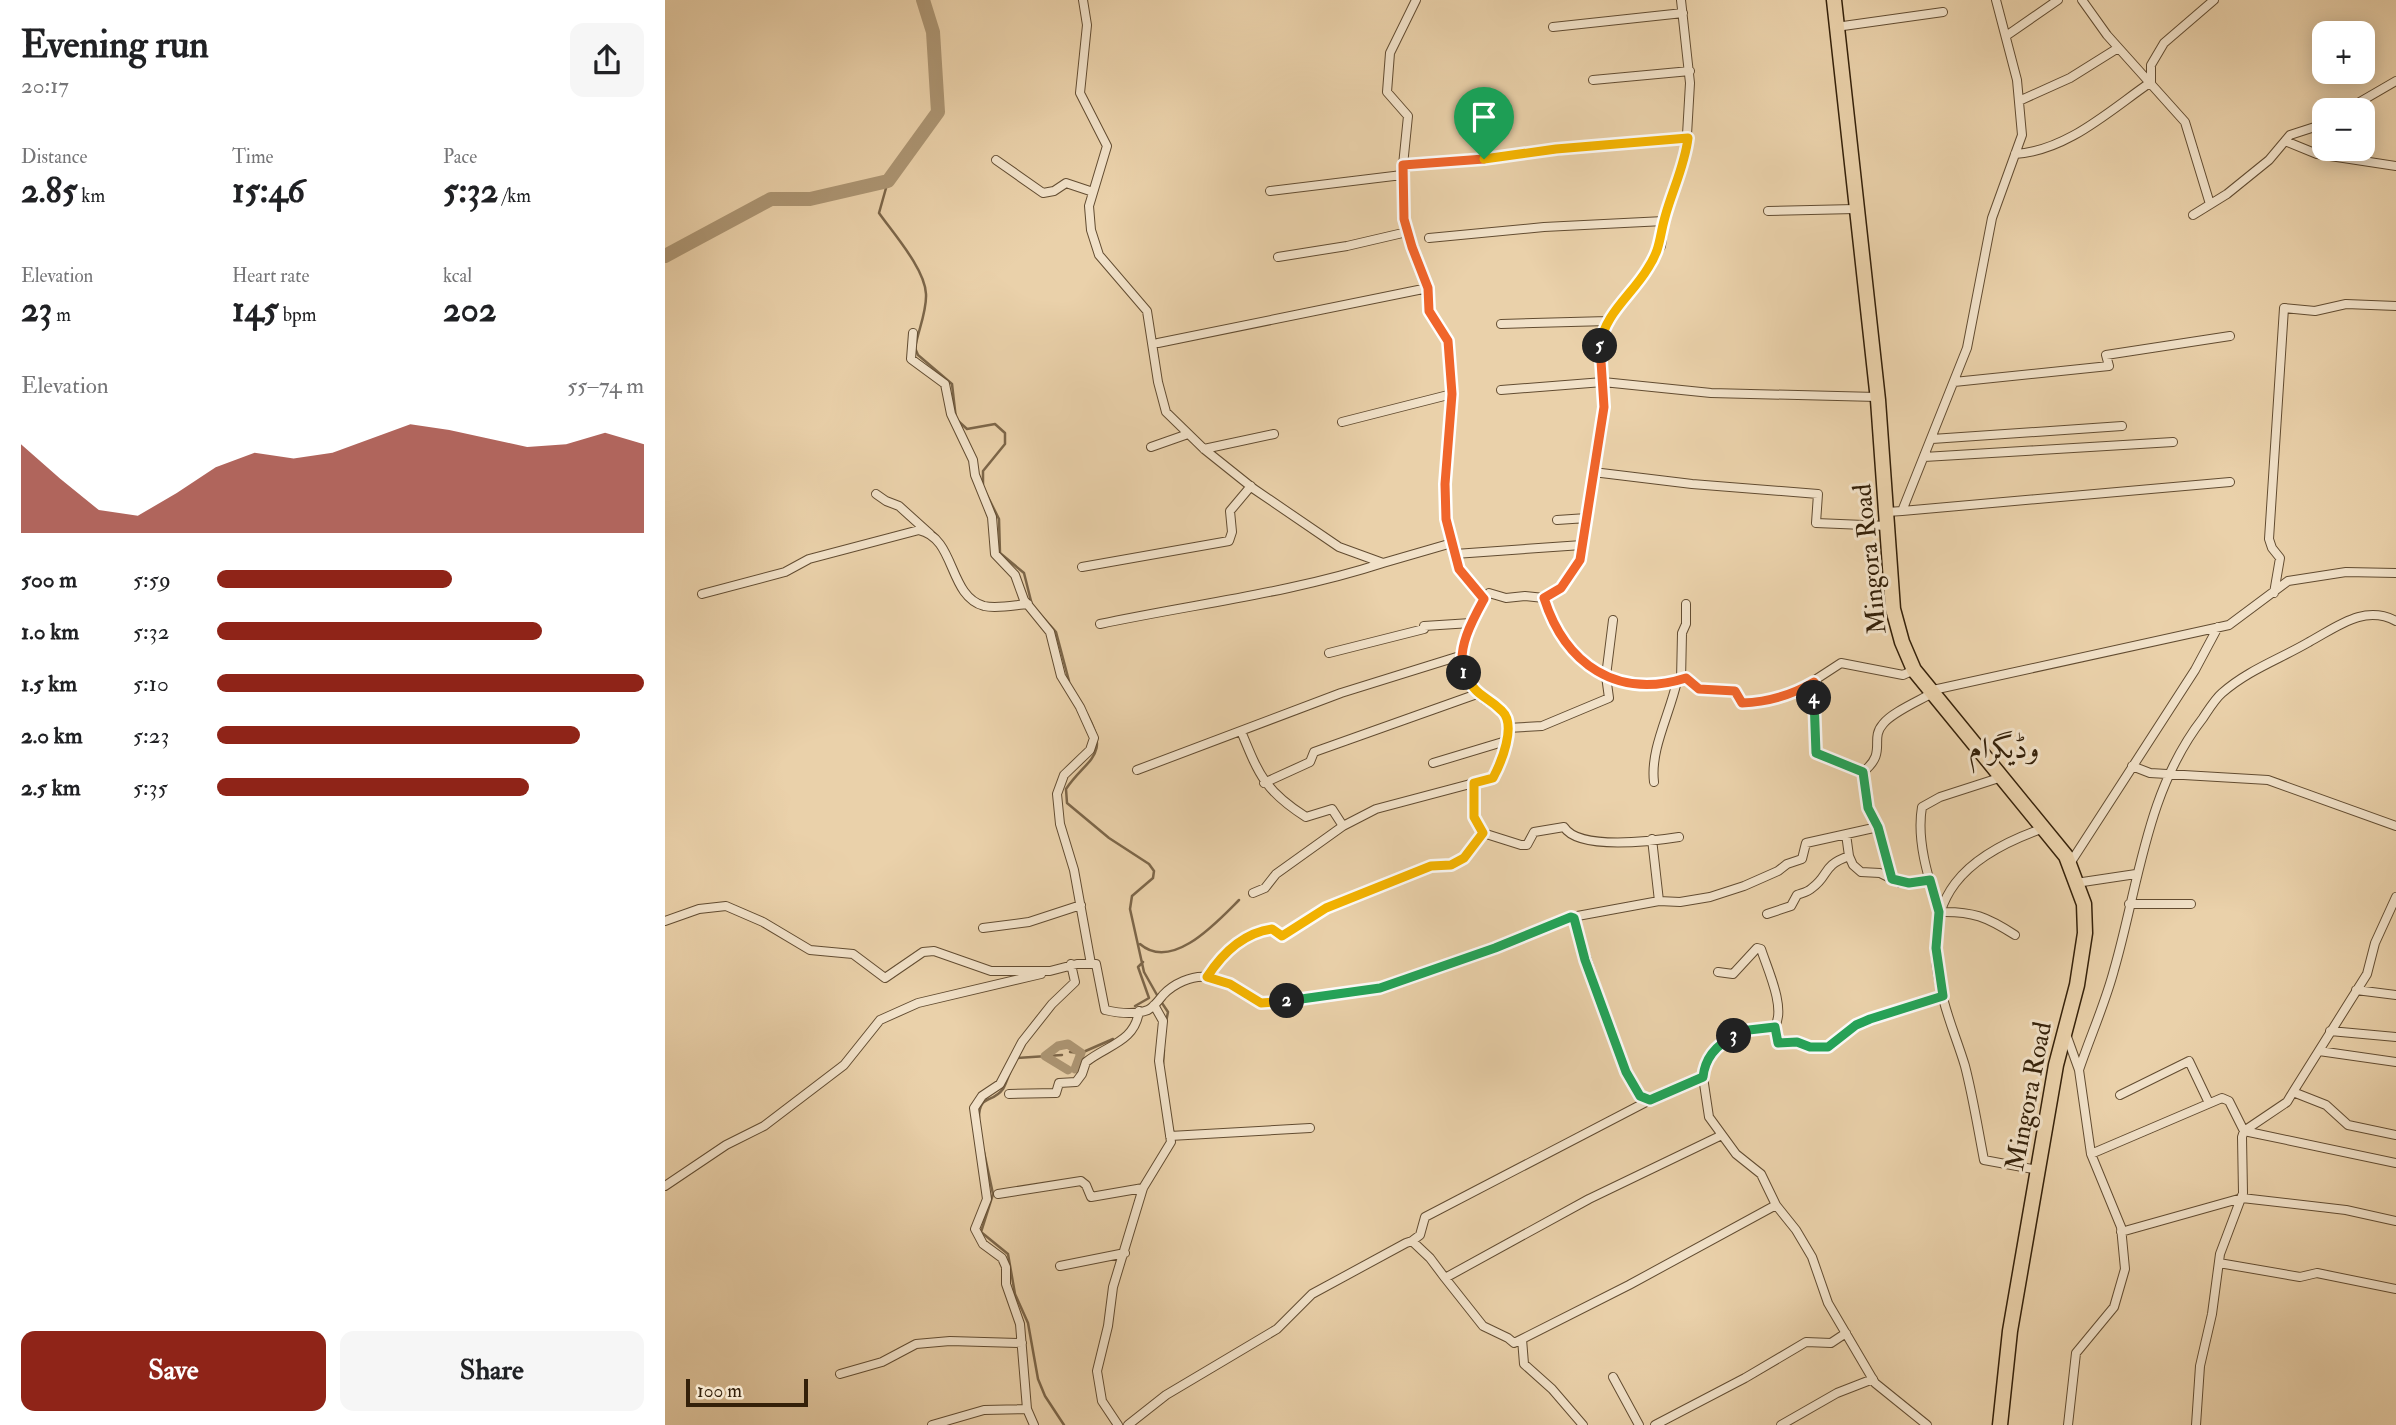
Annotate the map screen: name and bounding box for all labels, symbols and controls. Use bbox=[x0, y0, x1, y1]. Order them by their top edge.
text: Evening run bbox=[21, 21, 209, 69]
map controls bbox=[2312, 21, 2375, 161]
button: + bbox=[2312, 21, 2375, 84]
button: share bbox=[570, 23, 644, 97]
text: 20:17 bbox=[21, 71, 69, 100]
pin bbox=[1454, 87, 1514, 159]
icon: arrive bbox=[1465, 98, 1503, 136]
button: − bbox=[2312, 98, 2375, 161]
text: Distance bbox=[21, 145, 87, 169]
text: Time bbox=[232, 145, 274, 169]
text: Pace bbox=[443, 145, 477, 169]
text: 2.85 bbox=[21, 169, 77, 213]
text: 15:46 bbox=[232, 169, 305, 213]
text: 5:32 bbox=[443, 169, 498, 213]
text: km bbox=[77, 184, 105, 208]
text: /km bbox=[498, 184, 531, 208]
text: Elevation bbox=[21, 264, 93, 288]
text: Heart rate bbox=[232, 264, 309, 288]
text: kcal bbox=[443, 264, 472, 288]
text: 23 bbox=[21, 288, 52, 332]
text: 145 bbox=[232, 288, 279, 332]
text: 202 bbox=[443, 288, 496, 332]
text: m bbox=[52, 303, 71, 327]
text: bpm bbox=[279, 303, 316, 327]
pin: 5 bbox=[1583, 328, 1618, 364]
text: 5 bbox=[1595, 333, 1604, 357]
text: Elevation bbox=[21, 371, 109, 400]
text: 55–74 m bbox=[567, 371, 644, 400]
street label: Mingora Road bbox=[1846, 482, 1894, 636]
text: 500 m bbox=[21, 565, 77, 594]
text: 5:59 bbox=[133, 565, 171, 594]
text: 1.0 km bbox=[21, 617, 79, 646]
text: 5:32 bbox=[133, 617, 169, 646]
pin: 1 bbox=[1447, 656, 1481, 690]
text: 1 bbox=[1460, 660, 1467, 684]
text: 1.5 km bbox=[21, 669, 77, 698]
text: 5:10 bbox=[133, 669, 169, 698]
pin: 4 bbox=[1797, 680, 1831, 716]
text: 4 bbox=[1808, 685, 1819, 709]
text: 2.0 km bbox=[21, 721, 83, 750]
text: 5:23 bbox=[133, 721, 169, 750]
district label: وڈیگرام bbox=[1968, 730, 2040, 774]
text: 2.5 km bbox=[21, 773, 81, 802]
text: 5:35 bbox=[133, 773, 168, 802]
pin: 2 bbox=[1269, 984, 1305, 1018]
text: 2 bbox=[1282, 988, 1291, 1012]
pin: 3 bbox=[1717, 1018, 1751, 1054]
street label: Mingora Road bbox=[1999, 1019, 2059, 1173]
text: 3 bbox=[1730, 1023, 1737, 1047]
button: Save bbox=[21, 1331, 326, 1411]
button: Share bbox=[340, 1331, 644, 1411]
scale bar bbox=[686, 1376, 809, 1408]
text: 100 m bbox=[697, 1379, 742, 1403]

